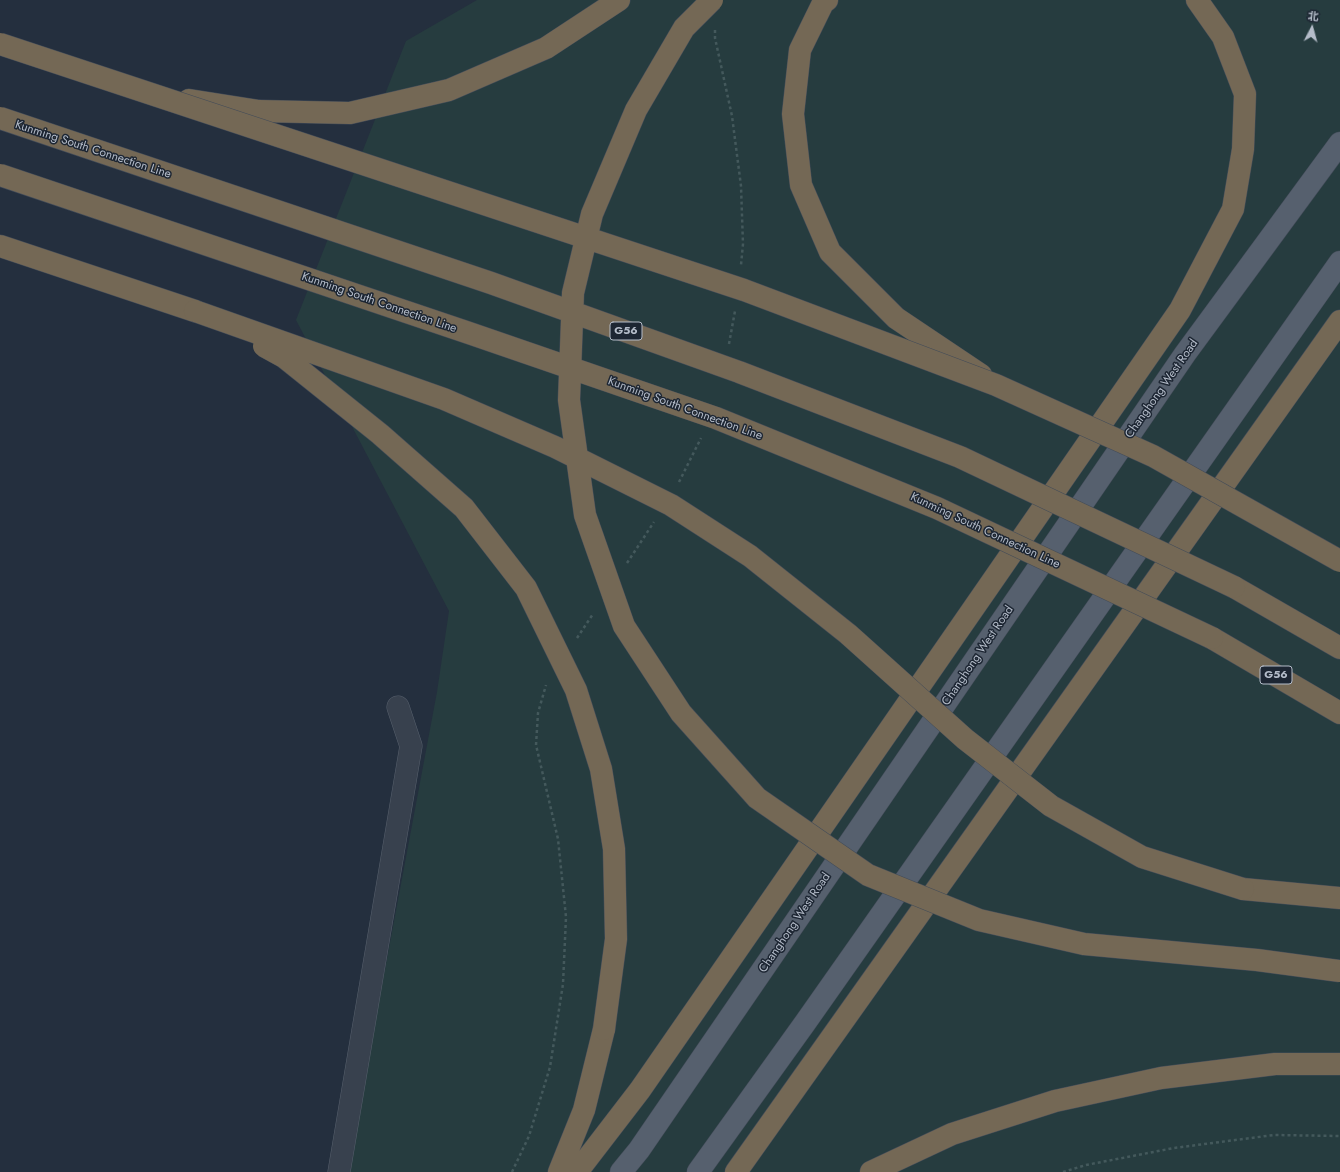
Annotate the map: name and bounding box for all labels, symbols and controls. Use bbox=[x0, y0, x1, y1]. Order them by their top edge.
north arrow bbox=[1292, 8, 1332, 48]
text: 北 bbox=[1307, 8, 1320, 25]
street label: Kunming South Connection Line bbox=[13, 118, 173, 182]
street label: Kunming South Connection Line bbox=[300, 270, 458, 336]
road number: G56 bbox=[610, 322, 642, 340]
street label: Changhong West Road bbox=[1122, 337, 1202, 441]
street label: Kunming South Connection Line bbox=[606, 374, 764, 444]
street label: Kunming South Connection Line bbox=[908, 490, 1062, 572]
street label: Changhong West Road bbox=[939, 603, 1017, 709]
road number: G56 bbox=[1260, 666, 1292, 684]
street label: Changhong West Road bbox=[756, 870, 834, 976]

